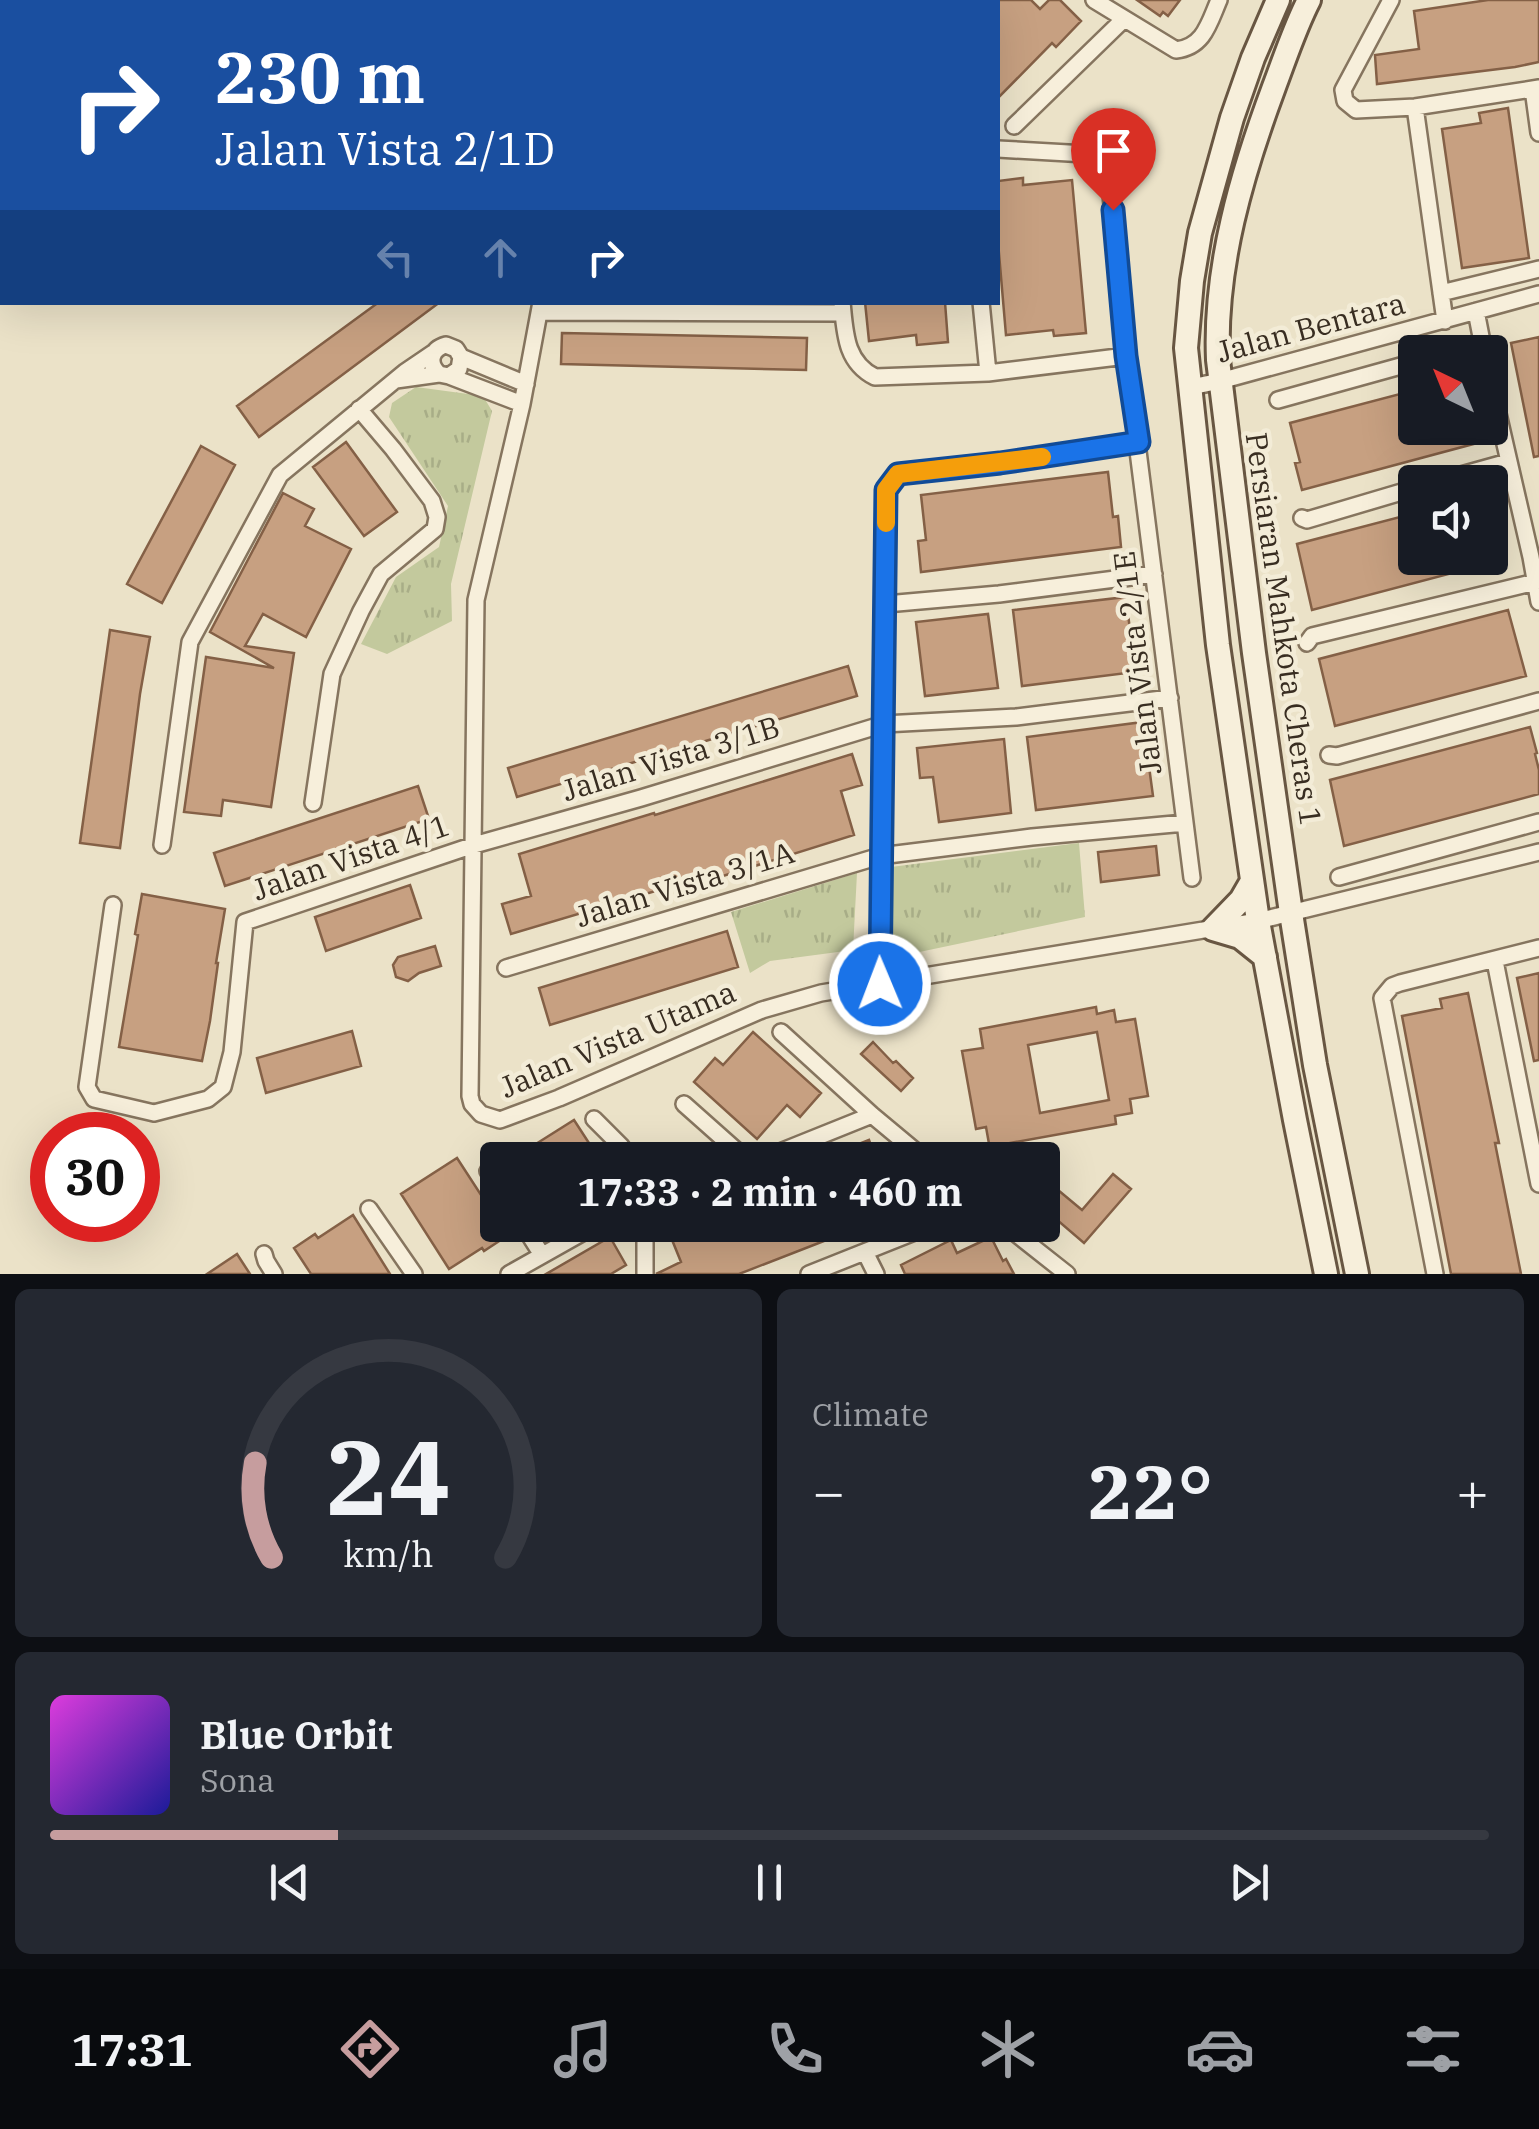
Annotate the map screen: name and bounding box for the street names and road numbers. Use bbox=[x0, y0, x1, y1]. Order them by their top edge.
street label: Jalan Bentara bbox=[1212, 283, 1409, 370]
street label: Persiaran Mahkota Cheras 1 bbox=[1238, 430, 1331, 828]
street label: Jalan Vista 2/1E bbox=[1103, 549, 1170, 777]
street label: Jalan Vista 3/1B bbox=[557, 706, 784, 809]
street label: Jalan Vista 4/1 bbox=[247, 805, 454, 908]
street label: Jalan Vista 3/1A bbox=[571, 832, 799, 935]
street label: Jalan Vista Utama bbox=[494, 971, 741, 1106]

